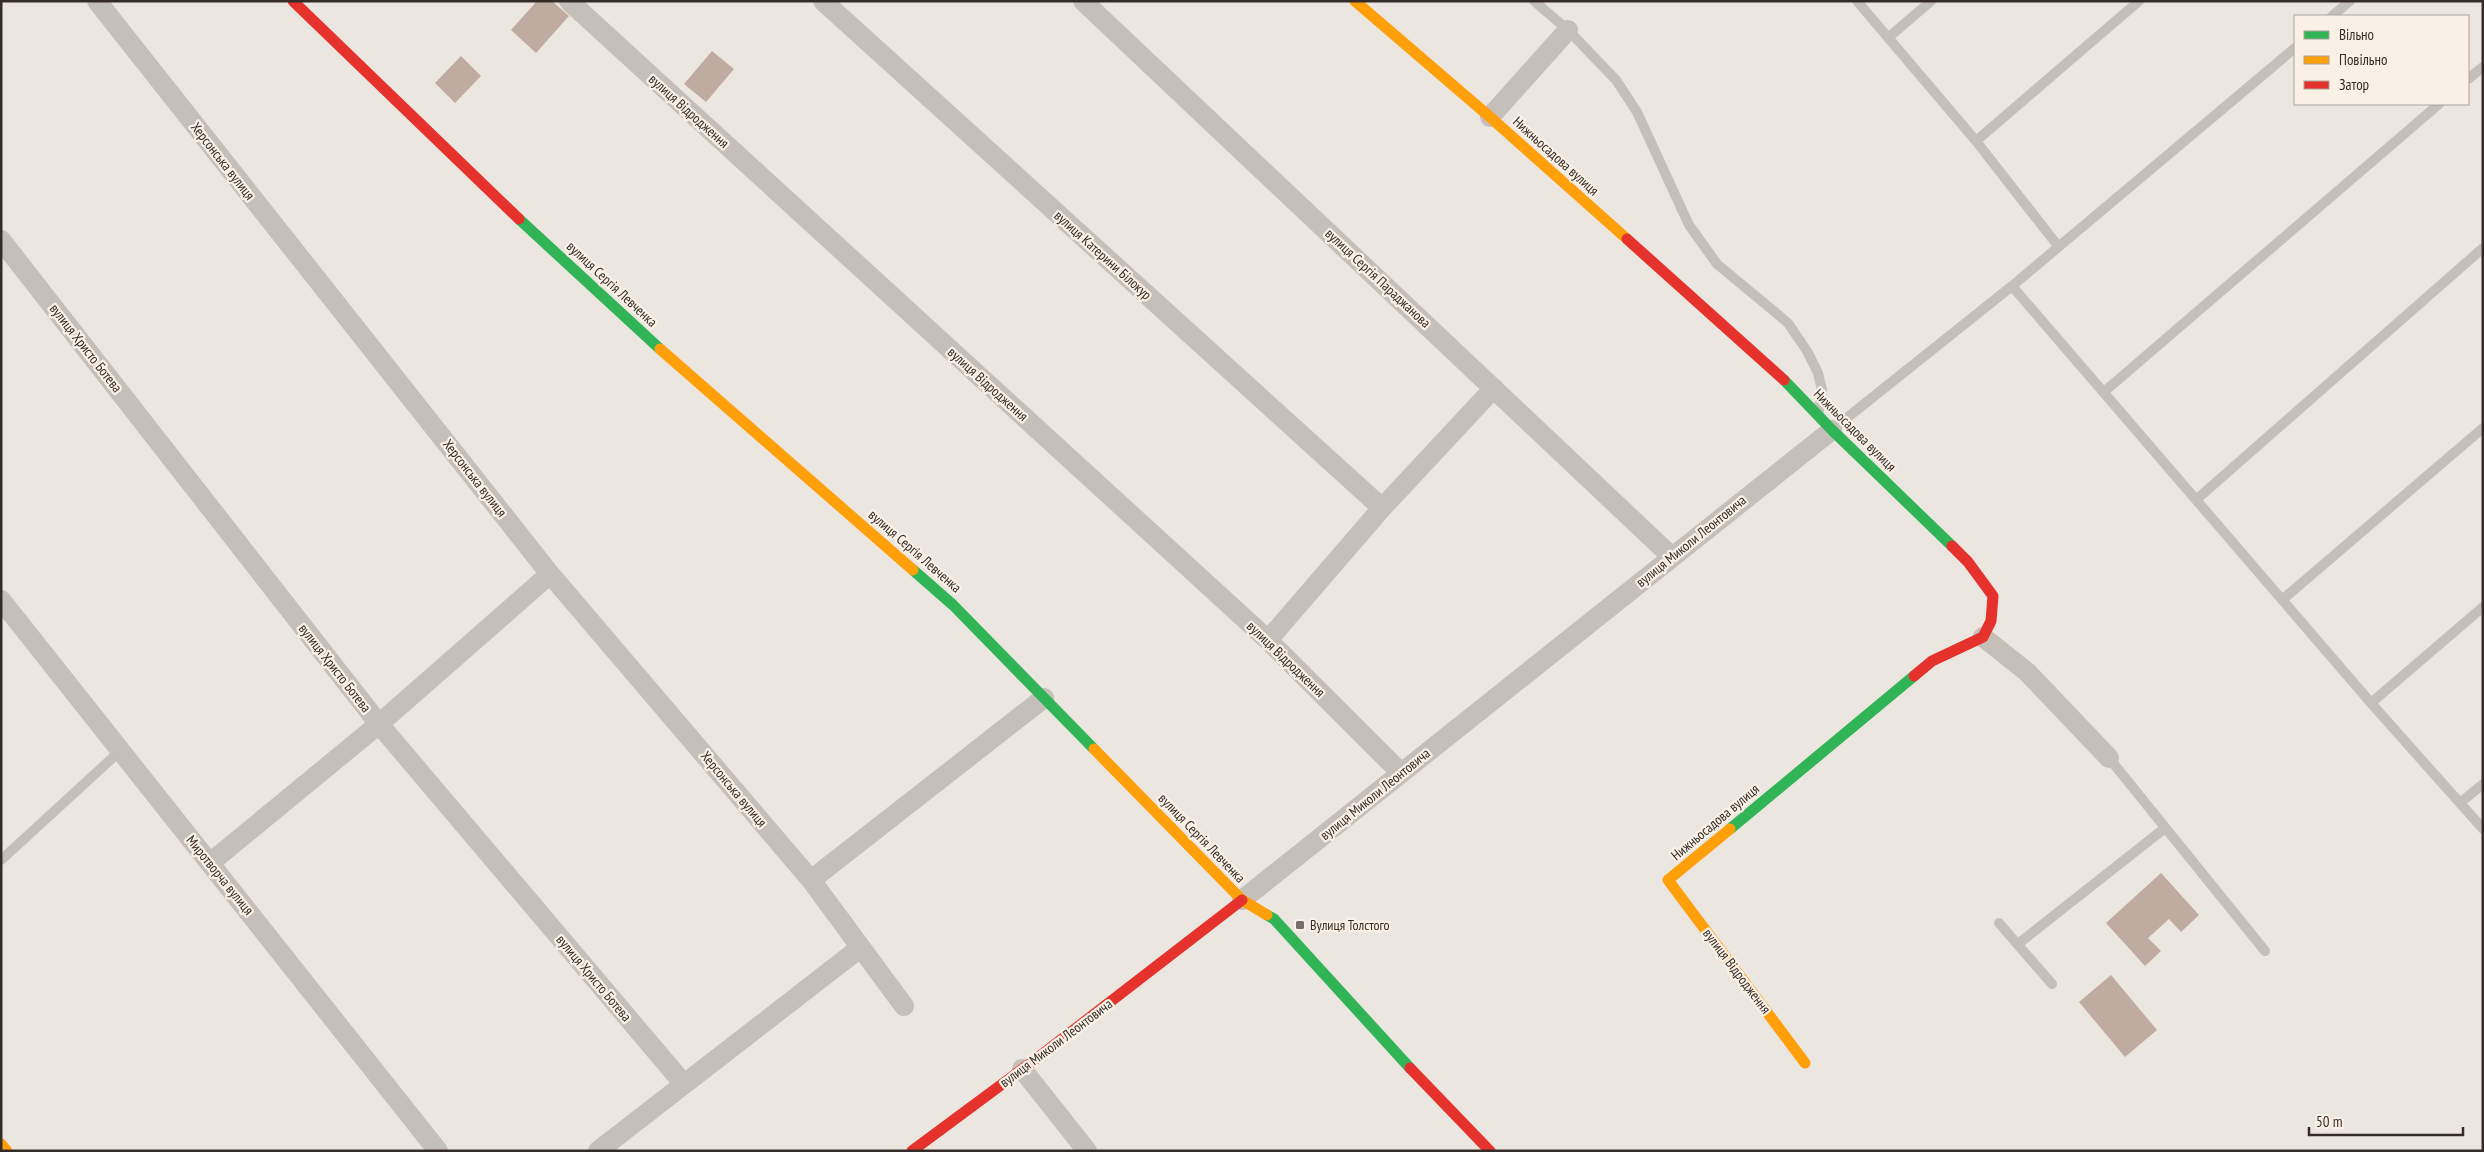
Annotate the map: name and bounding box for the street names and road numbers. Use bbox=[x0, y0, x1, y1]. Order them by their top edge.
street label: вулиця Відродження bbox=[645, 70, 733, 152]
street label: Нижньосадова вулиця bbox=[1509, 113, 1603, 199]
street label: Херсонська вулиця bbox=[187, 119, 259, 203]
street label: вулиця Катерини Білокур bbox=[1051, 207, 1155, 303]
street label: вулиця Сергія Параджанова bbox=[1321, 224, 1435, 332]
street label: вулиця Сергія Левченка bbox=[563, 237, 661, 331]
street label: вулиця Христо Ботева bbox=[46, 300, 126, 396]
street label: вулиця Відродження bbox=[944, 343, 1032, 425]
street label: Нижньосадова вулиця bbox=[1810, 385, 1900, 475]
street label: Херсонська вулиця bbox=[439, 436, 511, 520]
street label: вулиця Миколи Леонтовича bbox=[1632, 491, 1750, 591]
street label: вулиця Сергія Левченка bbox=[865, 506, 965, 596]
street label: вулиця Відродження bbox=[1243, 617, 1329, 701]
street label: вулиця Христо Ботева bbox=[295, 620, 375, 716]
street label: вулиця Миколи Леонтовича bbox=[1316, 744, 1434, 844]
street label: Херсонська вулиця bbox=[697, 747, 771, 831]
street label: Нижньосадова вулиця bbox=[1667, 780, 1763, 864]
street label: вулиця Сергія Левченка bbox=[1155, 789, 1249, 887]
street label: Миротворча вулиця bbox=[182, 831, 258, 919]
street label: вулиця Відродження bbox=[1699, 925, 1775, 1017]
street label: вулиця Христо Ботева bbox=[552, 931, 636, 1025]
street label: вулиця Миколи Леонтовича bbox=[996, 995, 1116, 1091]

